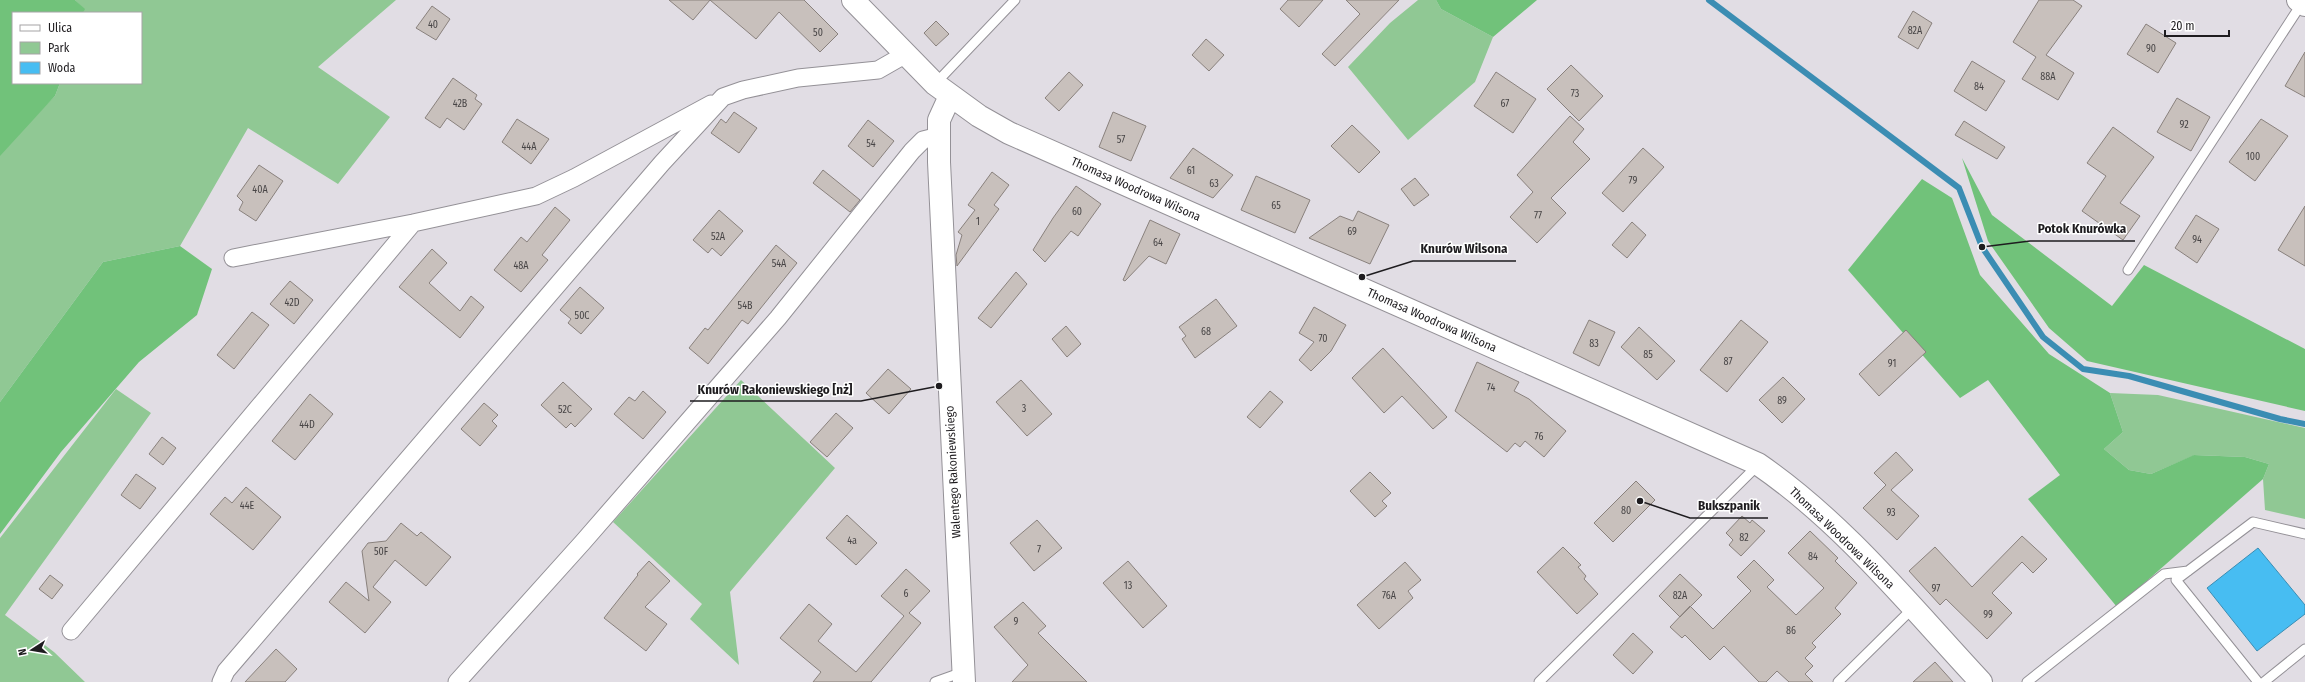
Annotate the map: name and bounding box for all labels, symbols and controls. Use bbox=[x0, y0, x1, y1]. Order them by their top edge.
legend bbox=[12, 12, 142, 84]
scale bar bbox=[2165, 12, 2229, 38]
house number: 40 bbox=[428, 19, 438, 31]
text: 20 m bbox=[2171, 19, 2195, 33]
text: Ulica bbox=[48, 21, 72, 35]
house number: 82A bbox=[1908, 25, 1923, 37]
house number: 50 bbox=[813, 27, 823, 39]
text: Park bbox=[48, 41, 70, 55]
house number: 90 bbox=[2146, 43, 2156, 55]
text: Woda bbox=[48, 61, 76, 75]
house number: 88A bbox=[2040, 71, 2056, 83]
house number: 84 bbox=[1974, 81, 1984, 93]
house number: 73 bbox=[1571, 88, 1580, 100]
house number: 42B bbox=[453, 98, 468, 110]
house number: 67 bbox=[1501, 98, 1509, 110]
house number: 92 bbox=[2179, 119, 2189, 131]
house number: 57 bbox=[1117, 134, 1125, 146]
house number: 54 bbox=[866, 138, 876, 150]
house number: 44A bbox=[522, 141, 537, 153]
house number: 100 bbox=[2246, 151, 2260, 163]
street label: Thomasa Woodrowa Wilsona bbox=[1069, 154, 1203, 224]
house number: 61 bbox=[1187, 165, 1195, 177]
house number: 79 bbox=[1629, 175, 1638, 187]
house number: 63 bbox=[1209, 178, 1219, 190]
house number: 40A bbox=[252, 184, 268, 196]
house number: 65 bbox=[1271, 200, 1281, 212]
house number: 60 bbox=[1072, 206, 1082, 218]
house number: 77 bbox=[1534, 210, 1542, 222]
house number: 1 bbox=[976, 216, 980, 228]
callout: Potok Knurówka bbox=[2030, 216, 2135, 241]
text: Potok Knurówka bbox=[2038, 221, 2127, 236]
house number: 69 bbox=[1347, 226, 1357, 238]
house number: 52A bbox=[711, 231, 726, 243]
house number: 94 bbox=[2192, 234, 2202, 246]
callout: Knurów Wilsona bbox=[1413, 236, 1516, 261]
house number: 64 bbox=[1153, 237, 1163, 249]
text: Knurów Wilsona bbox=[1421, 241, 1508, 256]
house number: 54A bbox=[772, 258, 787, 270]
house number: 48A bbox=[513, 260, 529, 272]
street label: Thomasa Woodrowa Wilsona bbox=[1365, 285, 1499, 355]
house number: 42D bbox=[285, 297, 300, 309]
house number: 54B bbox=[738, 300, 753, 312]
house number: 50C bbox=[575, 310, 589, 322]
house number: 68 bbox=[1201, 326, 1211, 338]
house number: 70 bbox=[1318, 333, 1328, 345]
house number: 83 bbox=[1589, 338, 1599, 350]
house number: 85 bbox=[1643, 349, 1653, 361]
house number: 87 bbox=[1724, 356, 1732, 368]
house number: 91 bbox=[1888, 358, 1896, 370]
callout: Knurów Rakoniewskiego [nż] bbox=[690, 376, 861, 401]
text: Knurów Rakoniewskiego [nż] bbox=[698, 382, 853, 397]
house number: 74 bbox=[1487, 382, 1495, 394]
house number: 89 bbox=[1777, 395, 1787, 407]
house number: 3 bbox=[1022, 403, 1027, 415]
house number: 52C bbox=[558, 404, 572, 416]
street label: Walentego Rakoniewskiego bbox=[943, 405, 963, 539]
house number: 44D bbox=[299, 419, 315, 431]
house number: 76 bbox=[1535, 431, 1543, 443]
street label: Thomasa Woodrowa Wilsona bbox=[1787, 484, 1897, 592]
callout: Bukszpanik bbox=[1690, 493, 1768, 518]
text: Bukszpanik bbox=[1698, 498, 1760, 513]
house number: 44E bbox=[240, 500, 254, 512]
house number: 80 bbox=[1621, 505, 1631, 517]
house number: 93 bbox=[1886, 507, 1896, 519]
house number: 82 bbox=[1739, 532, 1749, 544]
house number: 4a bbox=[847, 535, 857, 547]
house number: 7 bbox=[1037, 544, 1041, 556]
house number: 50F bbox=[374, 546, 389, 558]
house number: 84 bbox=[1808, 551, 1818, 563]
house number: 13 bbox=[1124, 580, 1133, 592]
house number: 97 bbox=[1932, 583, 1940, 595]
house number: 6 bbox=[904, 588, 909, 600]
house number: 76A bbox=[1382, 590, 1397, 602]
house number: 82A bbox=[1673, 590, 1688, 602]
house number: 99 bbox=[1983, 609, 1993, 621]
house number: 9 bbox=[1014, 616, 1019, 628]
house number: 86 bbox=[1786, 625, 1796, 637]
north arrow bbox=[12, 630, 52, 670]
text: N bbox=[16, 647, 30, 657]

